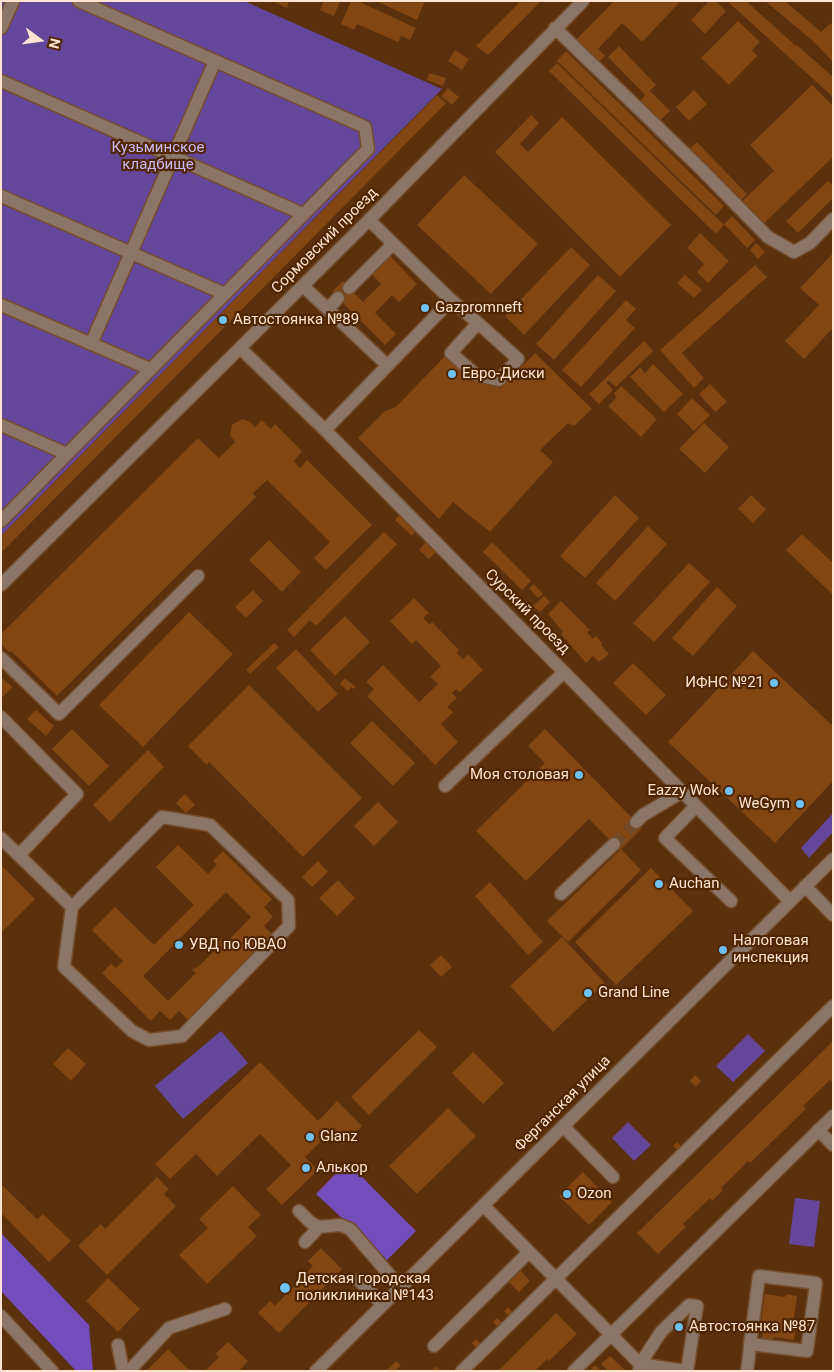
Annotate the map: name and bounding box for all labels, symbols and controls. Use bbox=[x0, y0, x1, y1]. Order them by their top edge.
north arrow bbox=[15, 15, 65, 65]
text: N bbox=[46, 37, 64, 50]
park label: Кузьминское кладбище bbox=[112, 139, 204, 174]
street label: Сормовский проезд bbox=[268, 184, 382, 298]
place label: Gazpromneft bbox=[435, 299, 522, 317]
marker: Gazpromneft bbox=[419, 302, 431, 314]
place label: Автостоянка №89 bbox=[233, 311, 359, 329]
marker: Автостоянка №89 bbox=[217, 314, 229, 326]
place label: Евро-Диски bbox=[462, 365, 545, 383]
marker: Евро-Диски bbox=[446, 368, 458, 380]
street label: Сурский проезд bbox=[481, 566, 573, 658]
place label: ИФНС №21 bbox=[685, 674, 764, 692]
marker: ИФНС №21 bbox=[768, 677, 780, 689]
place label: Моя столовая bbox=[470, 766, 569, 784]
marker: Моя столовая bbox=[573, 769, 585, 781]
place label: Eazzy Wok bbox=[647, 782, 719, 800]
marker: Eazzy Wok bbox=[723, 785, 735, 797]
place label: WeGym bbox=[738, 795, 790, 813]
marker: WeGym bbox=[794, 798, 806, 810]
place label: Auchan bbox=[669, 875, 720, 893]
marker: Auchan bbox=[653, 878, 665, 890]
place label: Налоговая инспекция bbox=[733, 932, 809, 967]
place label: УВД по ЮВАО bbox=[189, 936, 286, 954]
marker: УВД по ЮВАО bbox=[173, 939, 185, 951]
marker: Налоговая инспекция bbox=[717, 944, 729, 956]
place label: Grand Line bbox=[598, 984, 670, 1002]
marker: Grand Line bbox=[582, 987, 594, 999]
street label: Ферганская улица bbox=[511, 1052, 615, 1156]
place label: Glanz bbox=[320, 1128, 358, 1146]
marker: Glanz bbox=[304, 1131, 316, 1143]
place label: Алькор bbox=[316, 1159, 368, 1177]
marker: Алькор bbox=[300, 1162, 312, 1174]
place label: Ozon bbox=[577, 1185, 611, 1203]
marker: Ozon bbox=[561, 1188, 573, 1200]
place label: Детская городская поликлиника №143 bbox=[296, 1270, 434, 1305]
marker: Детская городская поликлиника №143 bbox=[278, 1281, 292, 1295]
place label: Автостоянка №87 bbox=[689, 1318, 815, 1336]
marker: Автостоянка №87 bbox=[673, 1321, 685, 1333]

